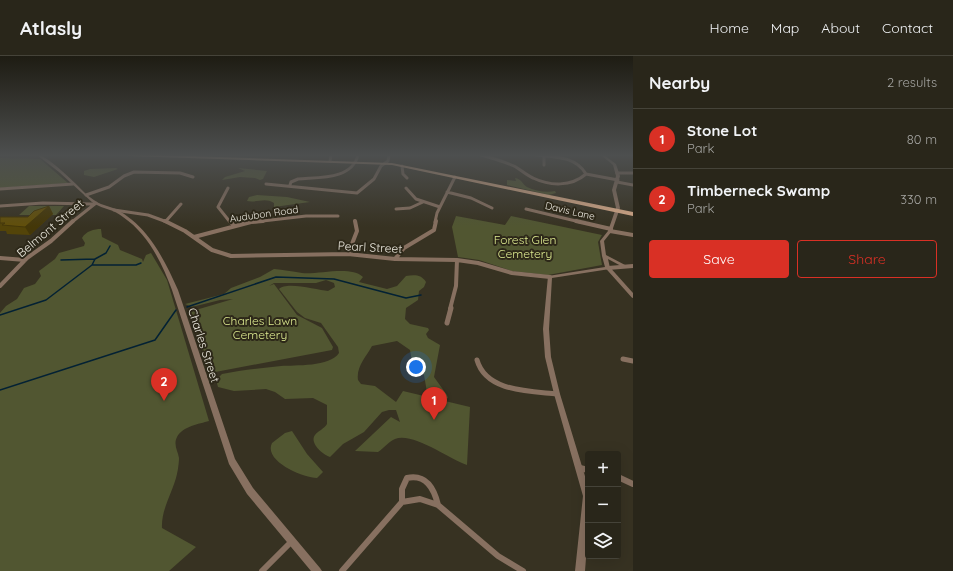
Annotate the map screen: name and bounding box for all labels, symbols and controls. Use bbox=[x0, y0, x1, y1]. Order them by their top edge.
text: Atlasly bbox=[20, 16, 82, 40]
text: Home bbox=[710, 19, 749, 37]
text: Map bbox=[771, 19, 799, 37]
text: About bbox=[821, 19, 860, 37]
text: Contact bbox=[882, 19, 933, 37]
text: Nearby bbox=[649, 72, 710, 93]
text: 2 results bbox=[887, 74, 937, 90]
text: Stone Lot bbox=[687, 121, 757, 140]
text: 1 bbox=[659, 131, 665, 147]
text: 80 m bbox=[907, 131, 937, 147]
text: Park bbox=[687, 140, 715, 156]
text: Timberneck Swamp bbox=[687, 181, 830, 200]
text: 2 bbox=[658, 191, 666, 207]
text: 330 m bbox=[900, 191, 937, 207]
street label: Belmont Street bbox=[14, 196, 86, 260]
street label: Davis Lane bbox=[544, 199, 597, 223]
text: Park bbox=[687, 200, 715, 216]
street label: Audubon Road bbox=[229, 203, 299, 225]
park label: Forest Glen Cemetery bbox=[494, 232, 556, 261]
street label: Pearl Street bbox=[337, 238, 403, 256]
button: Save bbox=[649, 240, 789, 278]
button: Share bbox=[797, 240, 937, 278]
street label: Charles Street bbox=[185, 306, 223, 384]
park label: Charles Lawn Cemetery bbox=[223, 313, 297, 342]
your location bbox=[406, 357, 426, 377]
pin: 2 bbox=[151, 368, 177, 401]
pin: 1 bbox=[421, 387, 447, 420]
map controls bbox=[585, 451, 621, 559]
button: + bbox=[585, 451, 621, 487]
button: − bbox=[585, 487, 621, 523]
button: layers bbox=[585, 523, 621, 559]

